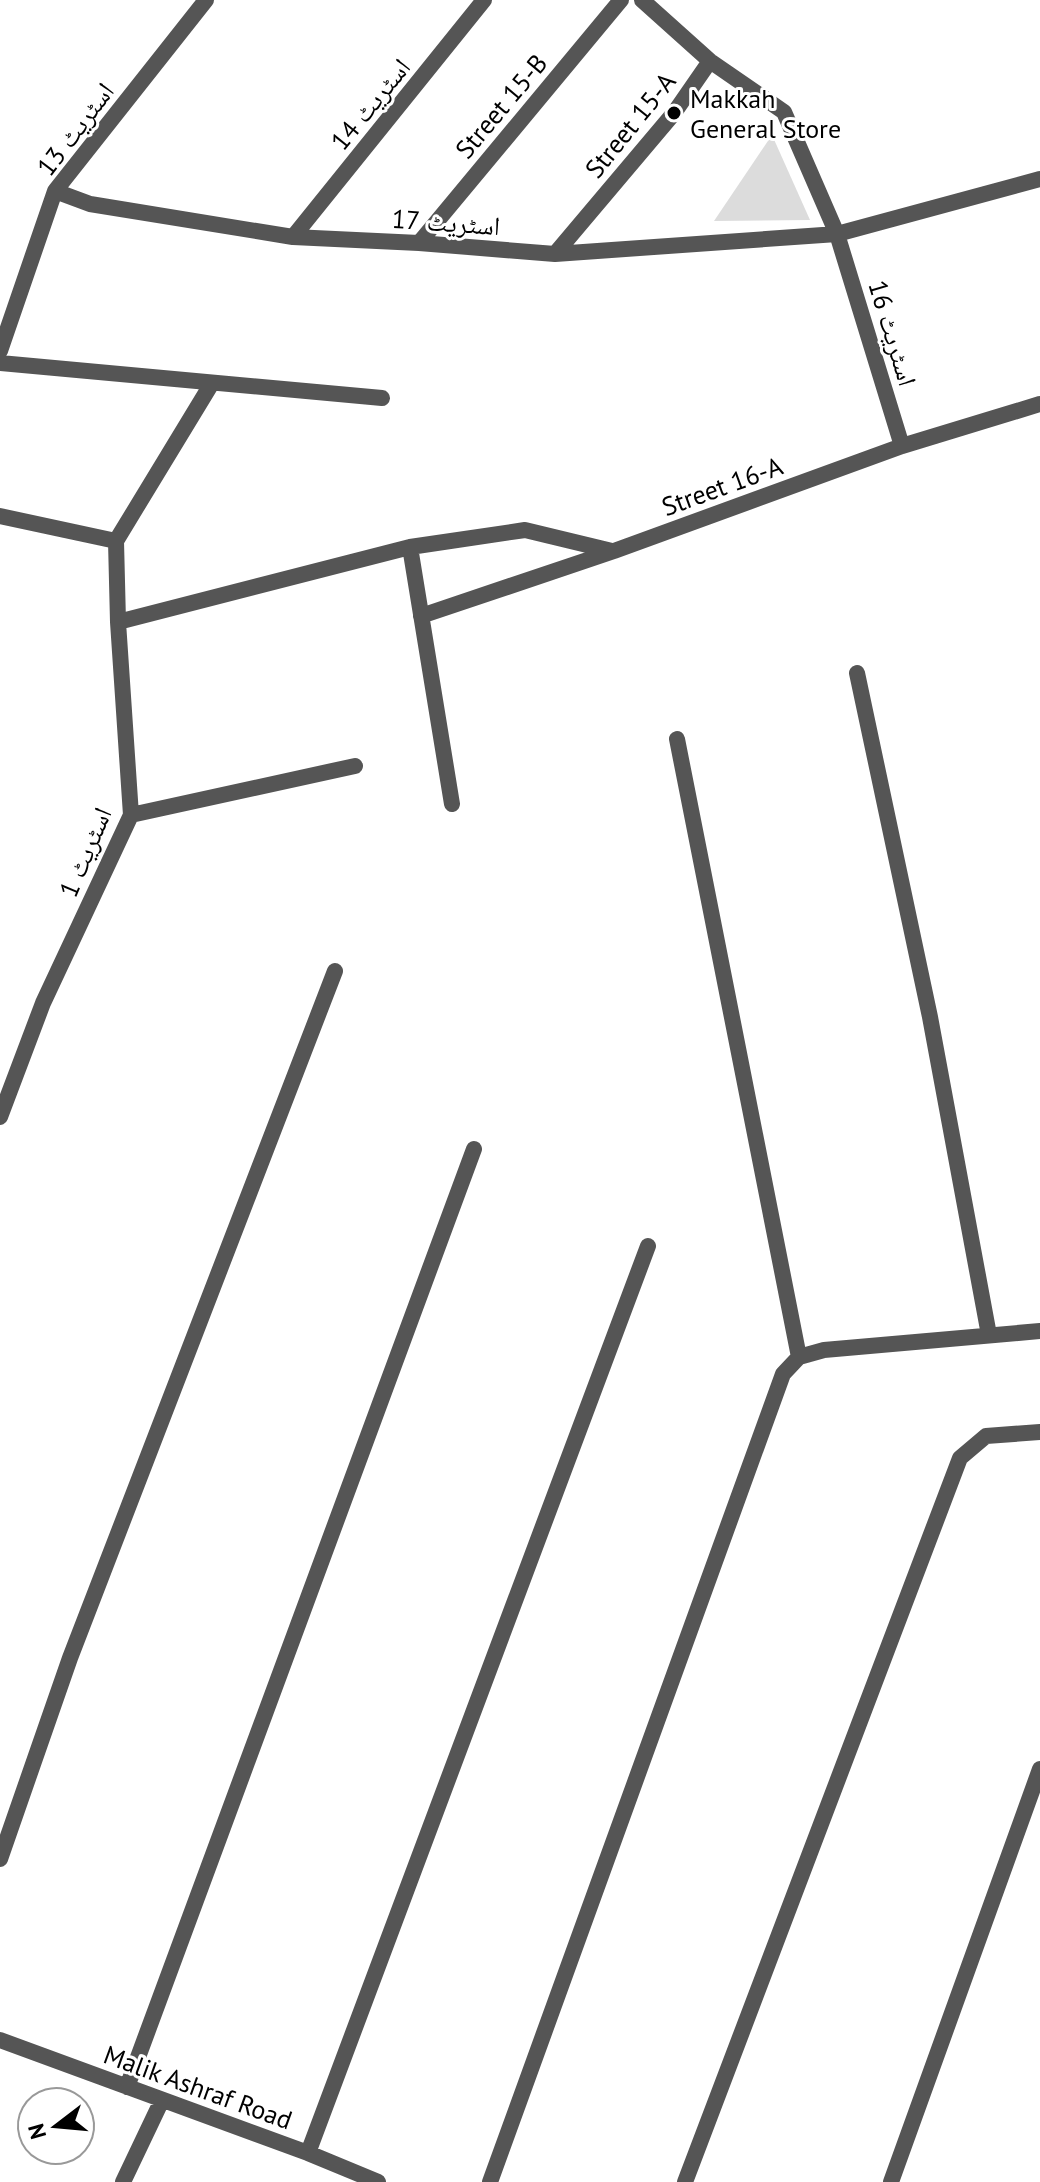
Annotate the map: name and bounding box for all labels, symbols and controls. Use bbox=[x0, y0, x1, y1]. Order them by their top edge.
street label: Street 15-B bbox=[448, 47, 554, 165]
street label: اسٹریٹ 14 bbox=[323, 51, 417, 157]
street label: Street 15-A bbox=[577, 66, 683, 184]
street label: اسٹریٹ 13 bbox=[29, 76, 121, 182]
place label: Makkah General Store bbox=[690, 82, 841, 145]
marker: Makkah General Store bbox=[665, 104, 683, 122]
street label: اسٹریٹ 17 bbox=[391, 202, 501, 242]
street label: اسٹریٹ 16 bbox=[861, 276, 925, 390]
street label: Street 16-A bbox=[657, 449, 787, 523]
street label: اسٹریٹ 1 bbox=[51, 802, 119, 902]
street label: Malik Ashraf Road bbox=[99, 2038, 297, 2136]
north arrow bbox=[16, 2086, 96, 2166]
text: N bbox=[21, 2121, 52, 2142]

